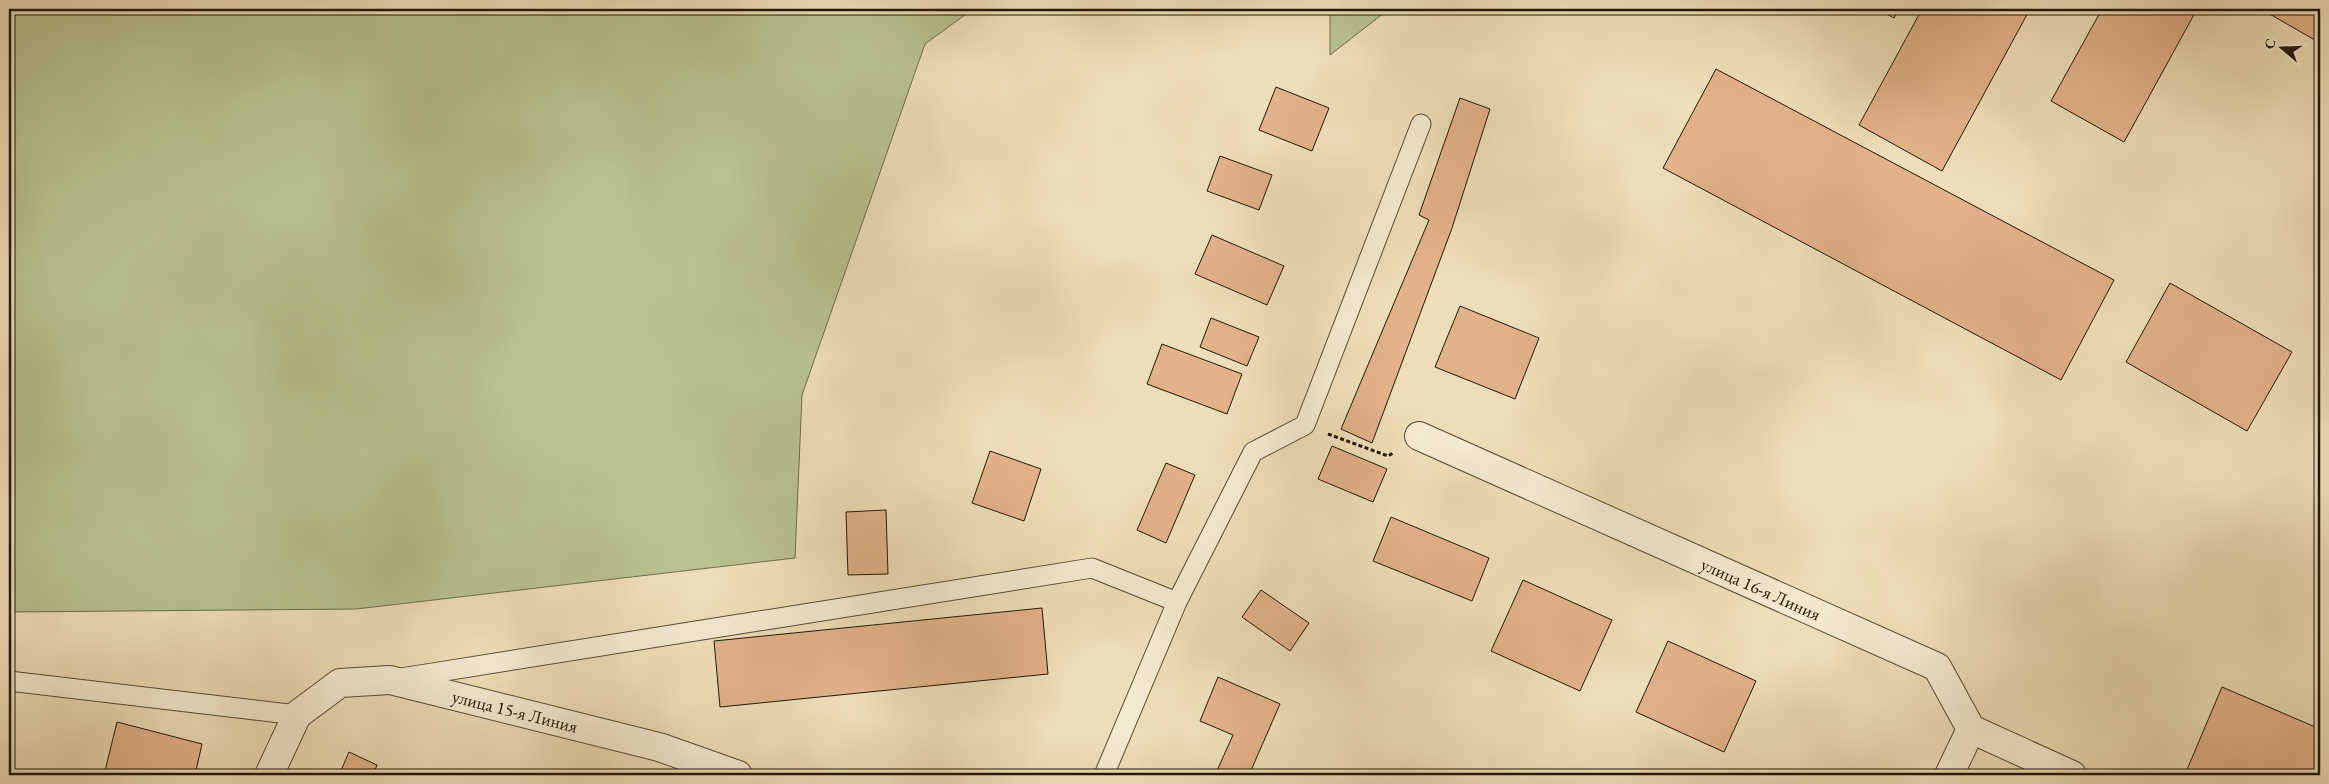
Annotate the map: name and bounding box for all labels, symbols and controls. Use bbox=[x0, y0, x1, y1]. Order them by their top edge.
north arrow bbox=[2256, 22, 2306, 72]
text: С bbox=[2260, 36, 2280, 51]
street label: улица 16-я Линия bbox=[1698, 552, 1824, 626]
street label: улица 15-я Линия bbox=[450, 684, 580, 738]

